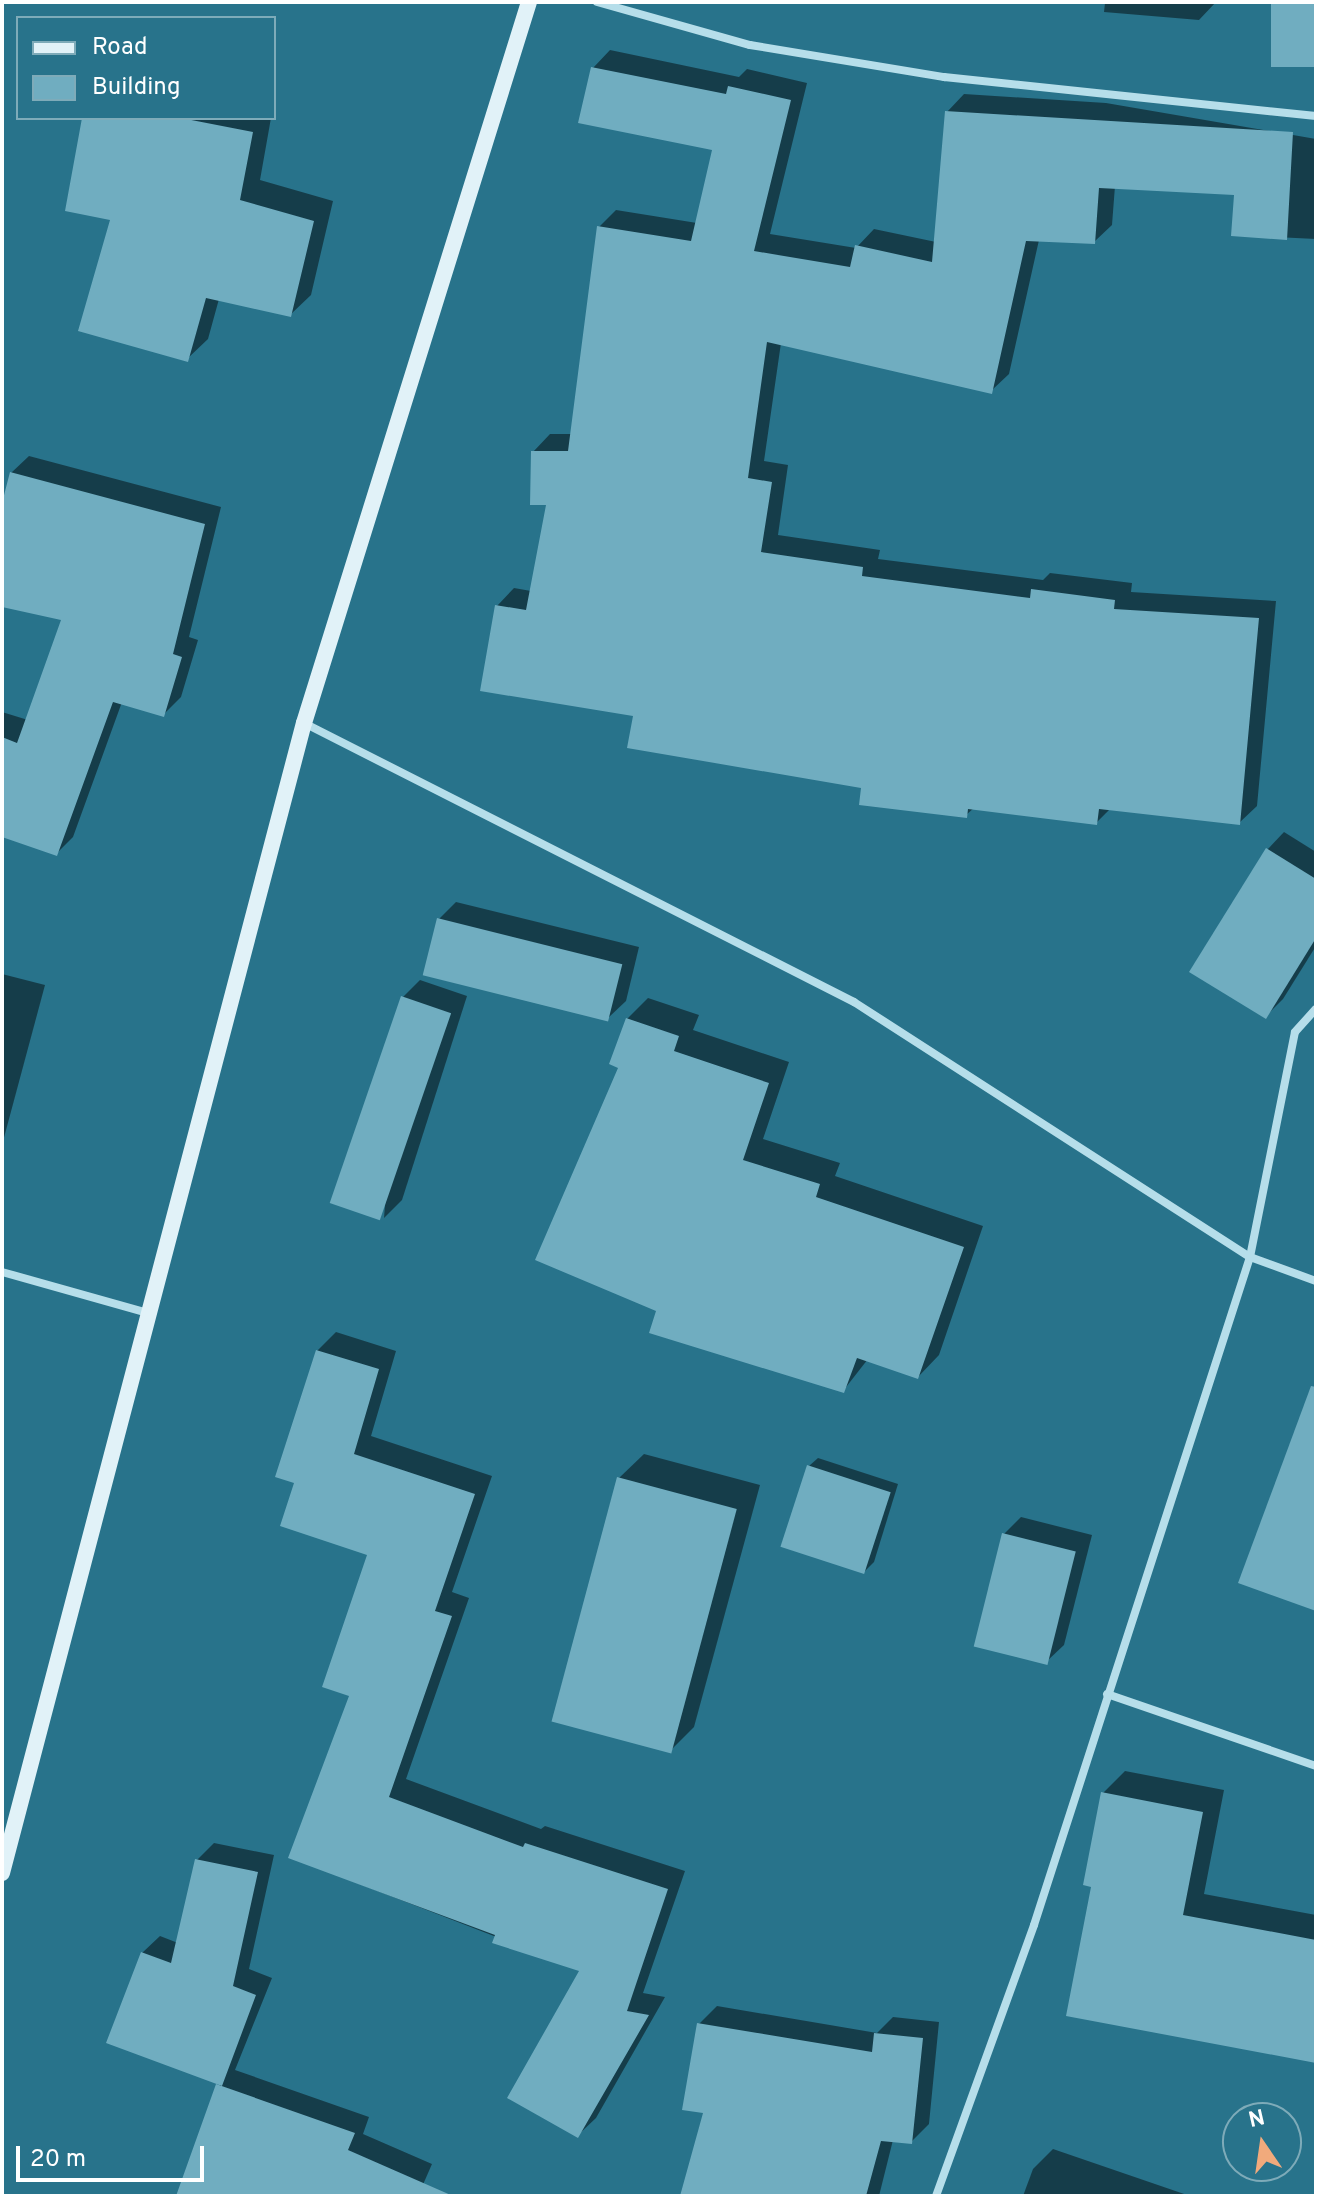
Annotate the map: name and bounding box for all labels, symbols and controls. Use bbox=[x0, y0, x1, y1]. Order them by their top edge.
legend bbox=[16, 16, 276, 120]
text: Road bbox=[92, 33, 148, 63]
text: Building bbox=[92, 73, 181, 103]
north arrow bbox=[1222, 2102, 1302, 2182]
text: N bbox=[1246, 2105, 1268, 2135]
scale bar bbox=[20, 2130, 208, 2180]
text: 20 m bbox=[30, 2145, 86, 2175]

